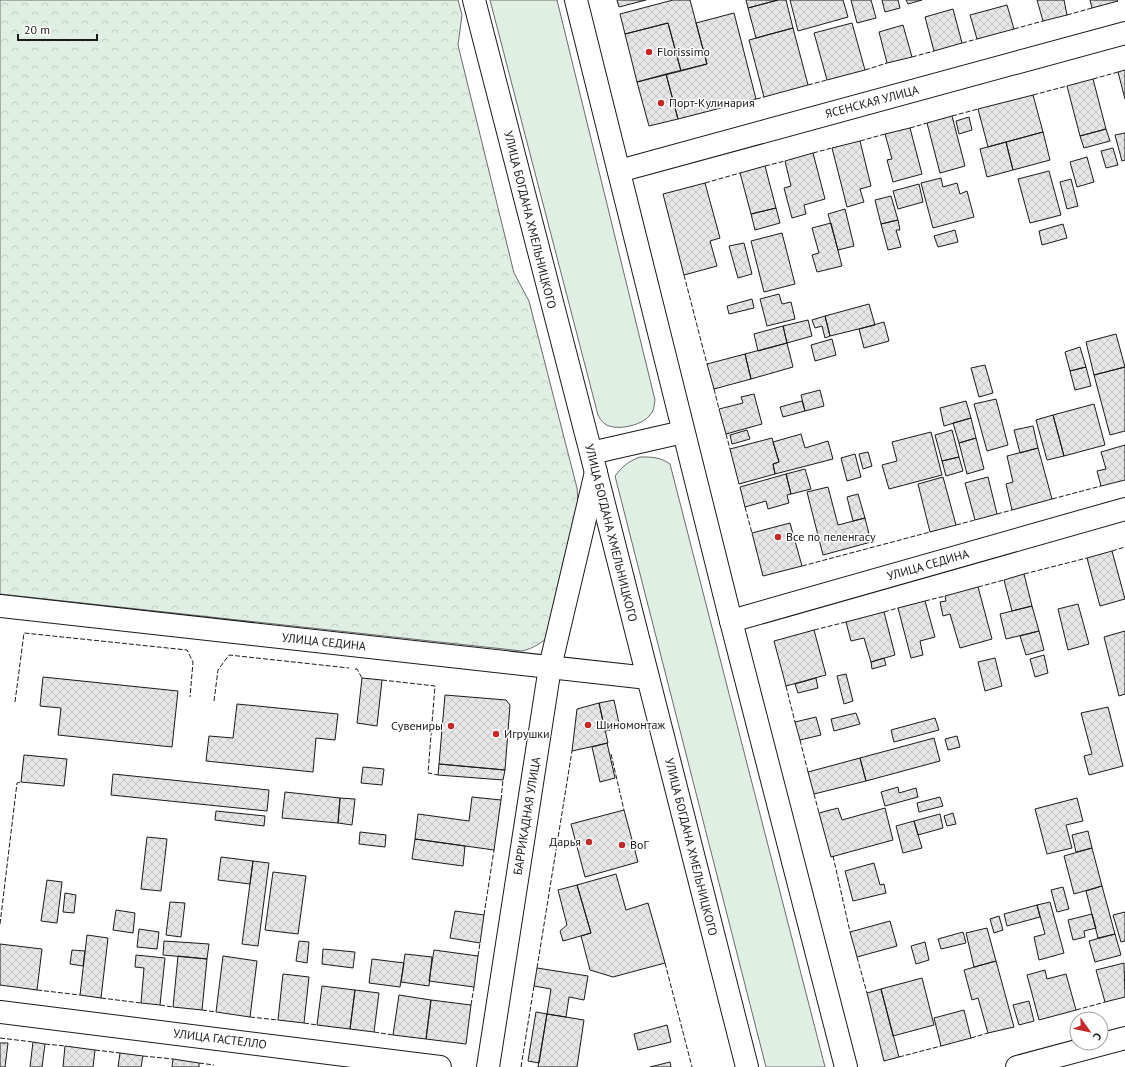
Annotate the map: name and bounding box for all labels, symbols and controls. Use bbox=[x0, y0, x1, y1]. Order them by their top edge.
scale bar bbox=[18, 16, 97, 42]
text: 20 m bbox=[24, 22, 50, 37]
place label: Florissimo bbox=[657, 44, 710, 59]
marker: Florissimo bbox=[644, 47, 654, 57]
street label: ЯСЕНСКАЯ УЛИЦА bbox=[823, 82, 920, 121]
place label: Порт-Кулинария bbox=[669, 95, 755, 110]
marker: Порт-Кулинария bbox=[656, 98, 666, 108]
street label: УЛИЦА БОГДАНА ХМЕЛЬНИЦКОГО bbox=[501, 129, 560, 310]
street label: УЛИЦА БОГДАНА ХМЕЛЬНИЦКОГО bbox=[582, 442, 641, 623]
place label: Все по пеленгасу bbox=[786, 529, 876, 544]
marker: Все по пеленгасу bbox=[773, 532, 783, 542]
street label: УЛИЦА СЕДИНА bbox=[885, 546, 971, 583]
street label: УЛИЦА СЕДИНА bbox=[281, 630, 367, 653]
place label: Шиномонтаж bbox=[596, 717, 665, 732]
place label: Сувениры bbox=[391, 718, 443, 733]
marker: Шиномонтаж bbox=[583, 720, 593, 730]
marker: Сувениры bbox=[446, 721, 456, 731]
place label: Игрушки bbox=[504, 726, 550, 741]
marker: Игрушки bbox=[491, 729, 501, 739]
street label: БАРРИКАДНАЯ УЛИЦА bbox=[510, 756, 543, 876]
street label: УЛИЦА БОГДАНА ХМЕЛЬНИЦКОГО bbox=[662, 756, 721, 937]
place label: Дарья bbox=[549, 834, 581, 849]
marker: Дарья bbox=[584, 837, 594, 847]
place label: ВоГ bbox=[630, 837, 649, 852]
marker: ВоГ bbox=[617, 840, 627, 850]
north arrow bbox=[1069, 1011, 1109, 1051]
street label: УЛИЦА ГАСТЕЛЛО bbox=[172, 1025, 268, 1052]
text: С bbox=[1090, 1030, 1105, 1043]

